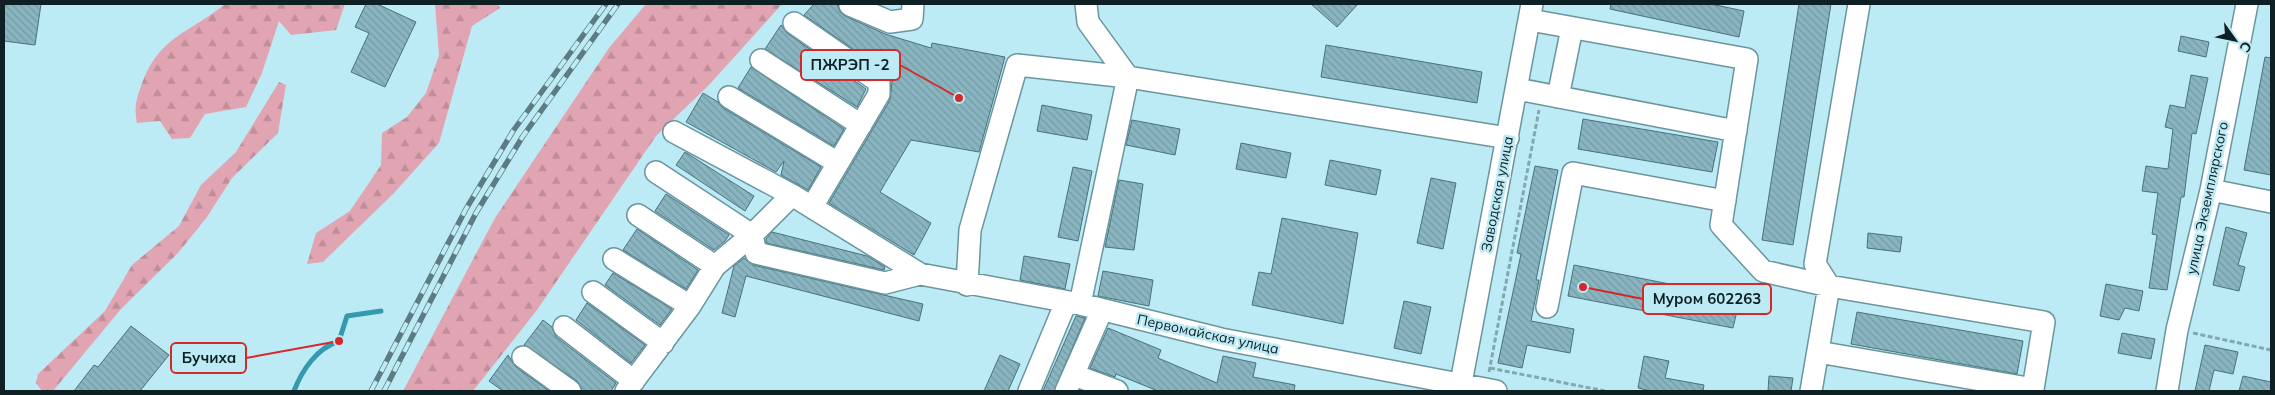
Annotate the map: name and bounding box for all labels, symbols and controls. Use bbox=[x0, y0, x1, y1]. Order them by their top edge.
north arrow bbox=[2210, 15, 2260, 65]
text: С bbox=[2236, 38, 2256, 56]
callout: ПЖРЭП -2 bbox=[801, 50, 900, 80]
text: ПЖРЭП -2 bbox=[811, 55, 889, 74]
street label: улица Экземплярского bbox=[2182, 120, 2232, 276]
street label: Заводская улица bbox=[1477, 135, 1517, 253]
callout: Муром 602263 bbox=[1643, 284, 1771, 314]
text: Муром 602263 bbox=[1653, 289, 1761, 308]
street label: Первомайская улица bbox=[1135, 310, 1281, 358]
callout: Бучиха bbox=[171, 343, 246, 373]
text: Бучиха bbox=[182, 348, 236, 367]

